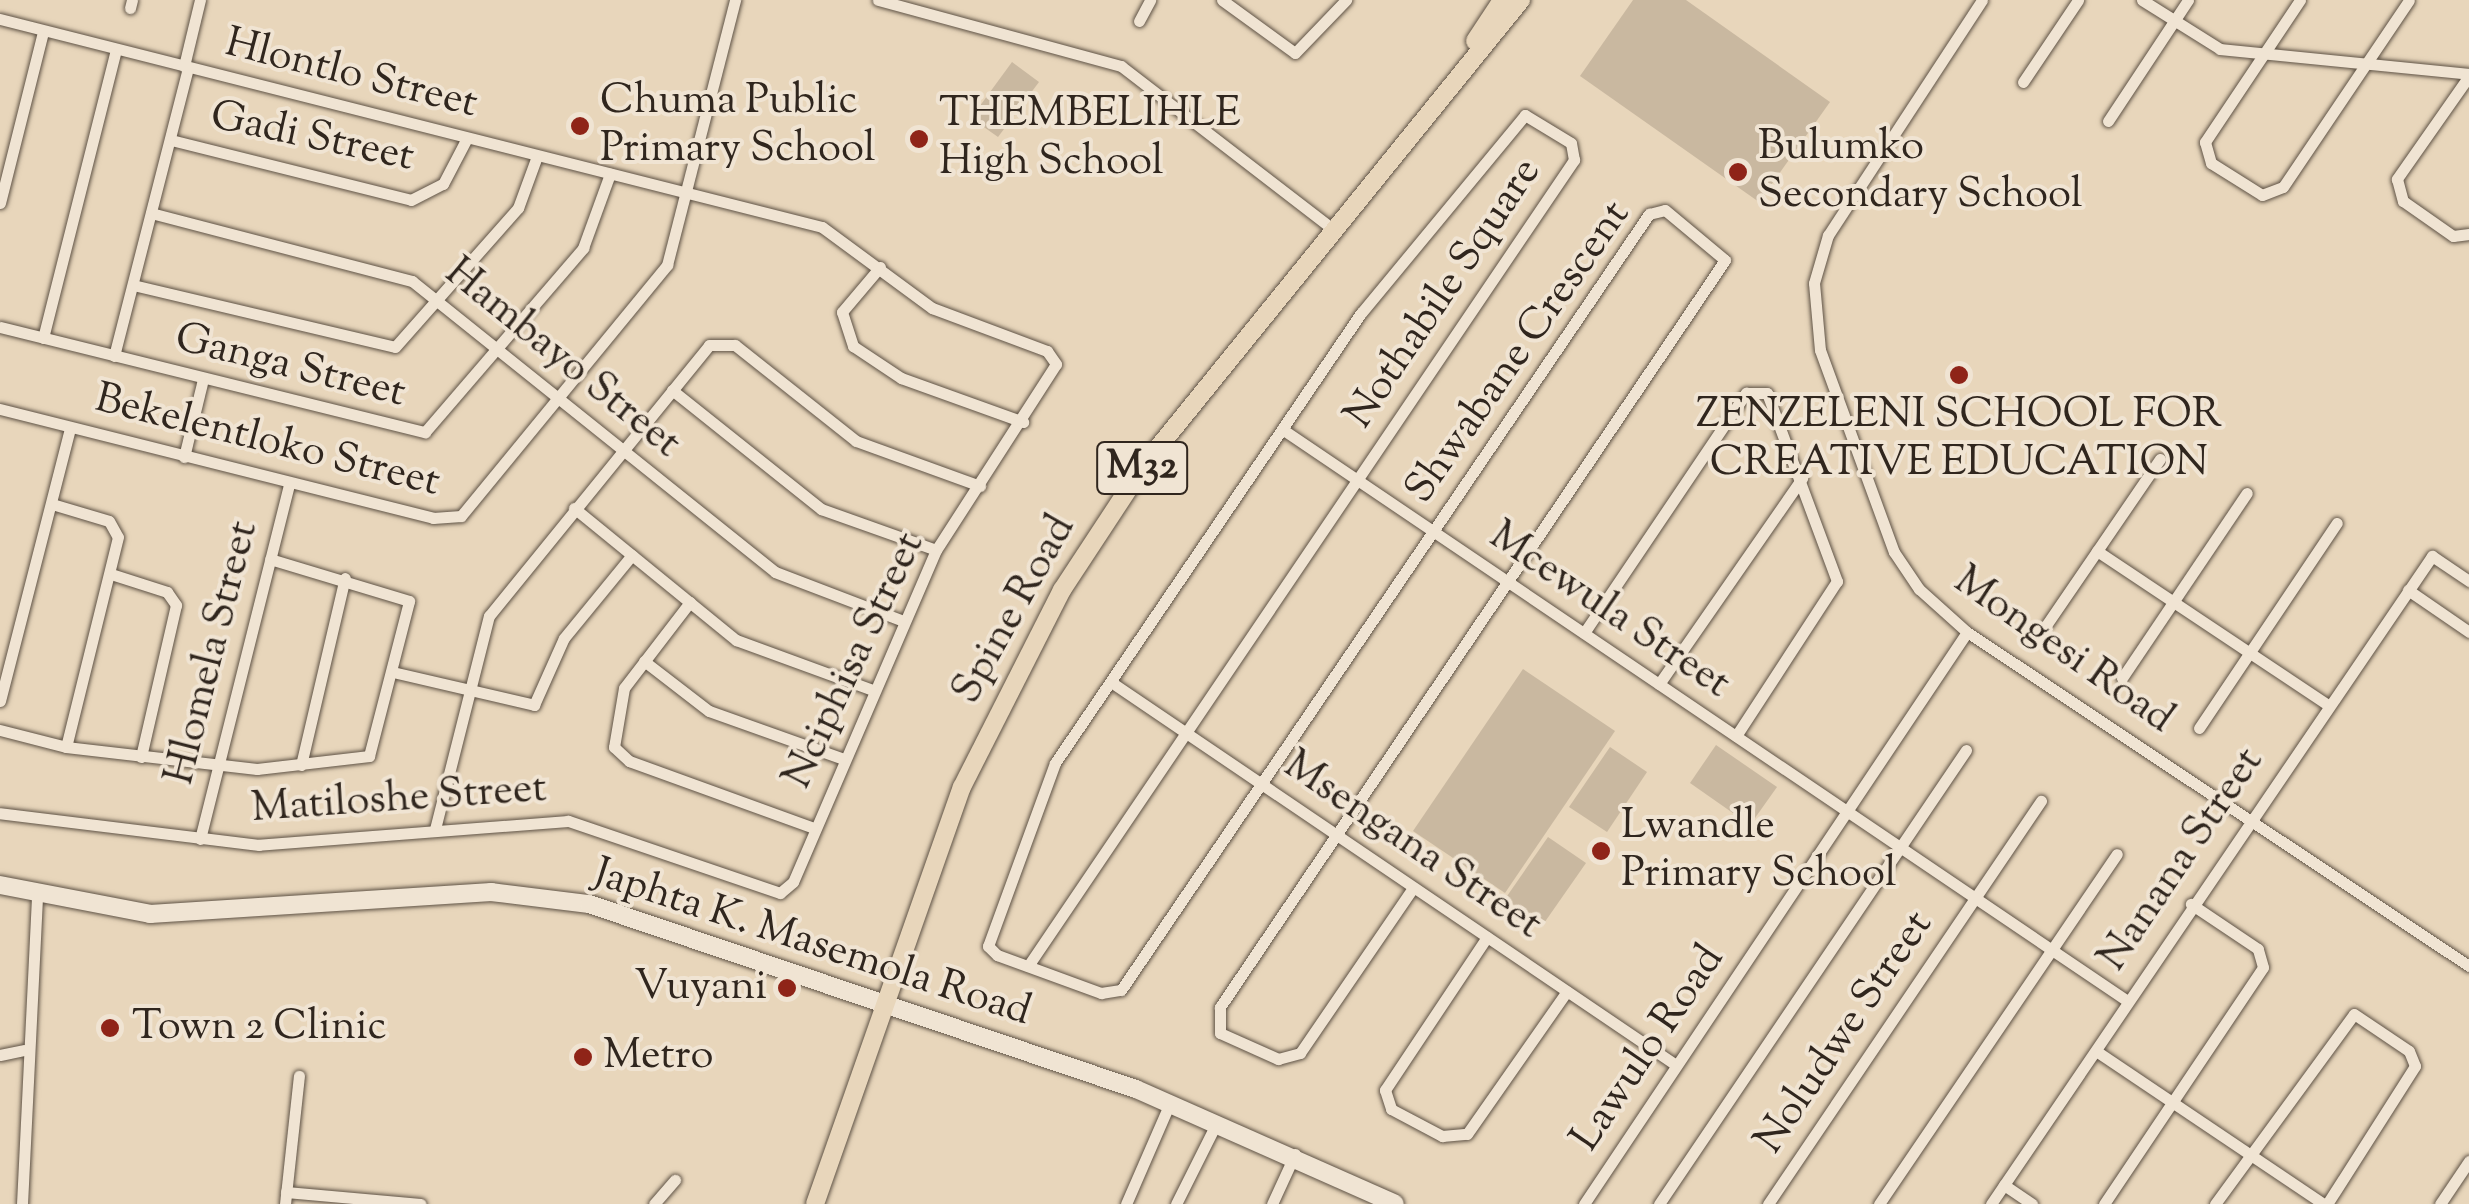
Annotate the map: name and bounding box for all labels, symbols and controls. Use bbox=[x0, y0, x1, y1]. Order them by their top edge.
street label: Hlontlo Street bbox=[220, 19, 482, 131]
place label: Chuma Public Primary School bbox=[600, 77, 875, 175]
place label: THEMBELIHLE High School bbox=[939, 90, 1241, 188]
street label: Gadi Street bbox=[206, 92, 418, 184]
marker: Chuma Public Primary School bbox=[569, 115, 591, 137]
place label: Bulumko Secondary School bbox=[1758, 123, 2083, 222]
marker: THEMBELIHLE High School bbox=[908, 128, 930, 150]
street label: Nothabile Square bbox=[1335, 149, 1553, 439]
marker: Bulumko Secondary School bbox=[1727, 161, 1749, 183]
street label: Shwabane Crescent bbox=[1396, 192, 1642, 514]
street label: Hambayo Street bbox=[434, 248, 690, 470]
street label: Ganga Street bbox=[170, 314, 410, 420]
marker: ZENZELENI SCHOOL FOR CREATIVE EDUCATION bbox=[1948, 364, 1970, 386]
street label: Bekelentloko Street bbox=[89, 375, 445, 509]
place label: ZENZELENI SCHOOL FOR CREATIVE EDUCATION bbox=[1696, 391, 2222, 490]
road number: M32 bbox=[1094, 433, 1190, 503]
street label: Spine Road bbox=[943, 507, 1087, 713]
street label: Mcewula Street bbox=[1479, 512, 1739, 710]
street label: Hlomela Street bbox=[156, 516, 270, 790]
street label: Nciphisa Street bbox=[774, 525, 936, 797]
street label: Mongesi Road bbox=[1943, 557, 2183, 745]
street label: Nanana Street bbox=[2089, 739, 2275, 981]
street label: Msengana Street bbox=[1273, 741, 1551, 951]
street label: Matiloshe Street bbox=[250, 765, 548, 835]
place label: Lwandle Primary School bbox=[1621, 802, 1896, 900]
marker: Lwandle Primary School bbox=[1590, 840, 1612, 862]
street label: Japhta K. Masemola Road bbox=[587, 849, 1037, 1039]
street label: Noludwe Street bbox=[1745, 902, 1945, 1164]
street label: Lawulo Road bbox=[1562, 937, 1736, 1161]
place label: Vuyani bbox=[634, 963, 767, 1013]
marker: Vuyani bbox=[776, 977, 798, 999]
place label: Town 2 Clinic bbox=[132, 1003, 386, 1053]
marker: Town 2 Clinic bbox=[97, 1015, 123, 1041]
place label: Metro bbox=[603, 1032, 713, 1082]
marker: Metro bbox=[572, 1046, 594, 1068]

